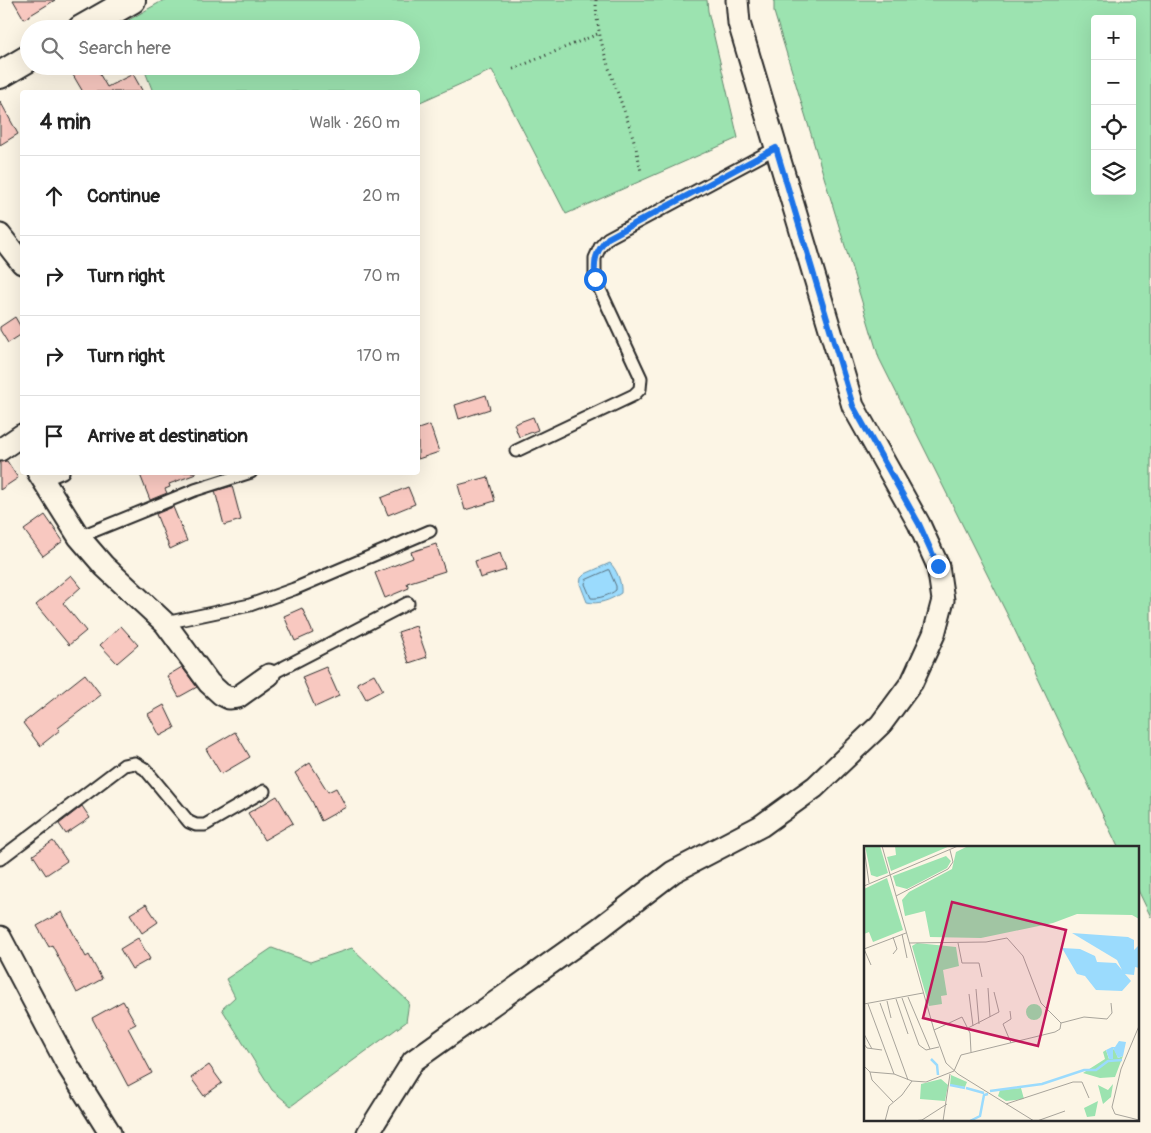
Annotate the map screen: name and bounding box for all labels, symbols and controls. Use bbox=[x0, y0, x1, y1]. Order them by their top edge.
map controls bbox=[1091, 15, 1136, 195]
button: + bbox=[1091, 15, 1136, 60]
search box bbox=[20, 20, 420, 75]
icon: search bbox=[38, 34, 66, 62]
text: Search here bbox=[78, 36, 171, 60]
button: − bbox=[1091, 60, 1136, 105]
button: locate bbox=[1091, 105, 1136, 150]
text: 4 min bbox=[40, 109, 91, 136]
text: Walk · 260 m bbox=[309, 113, 400, 133]
button: layers bbox=[1091, 150, 1136, 195]
icon: ahead bbox=[40, 182, 68, 210]
text: Continue bbox=[87, 184, 160, 208]
text: 20 m bbox=[362, 186, 400, 206]
icon: right bbox=[40, 262, 68, 290]
text: Turn right bbox=[87, 264, 165, 288]
text: 70 m bbox=[363, 266, 400, 286]
route start bbox=[584, 268, 607, 291]
icon: right bbox=[40, 342, 68, 370]
text: Turn right bbox=[87, 344, 165, 368]
text: 170 m bbox=[357, 346, 400, 366]
icon: arrive bbox=[40, 422, 68, 450]
text: Arrive at destination bbox=[87, 424, 248, 448]
route end bbox=[927, 555, 950, 578]
inset map bbox=[864, 846, 1138, 1120]

